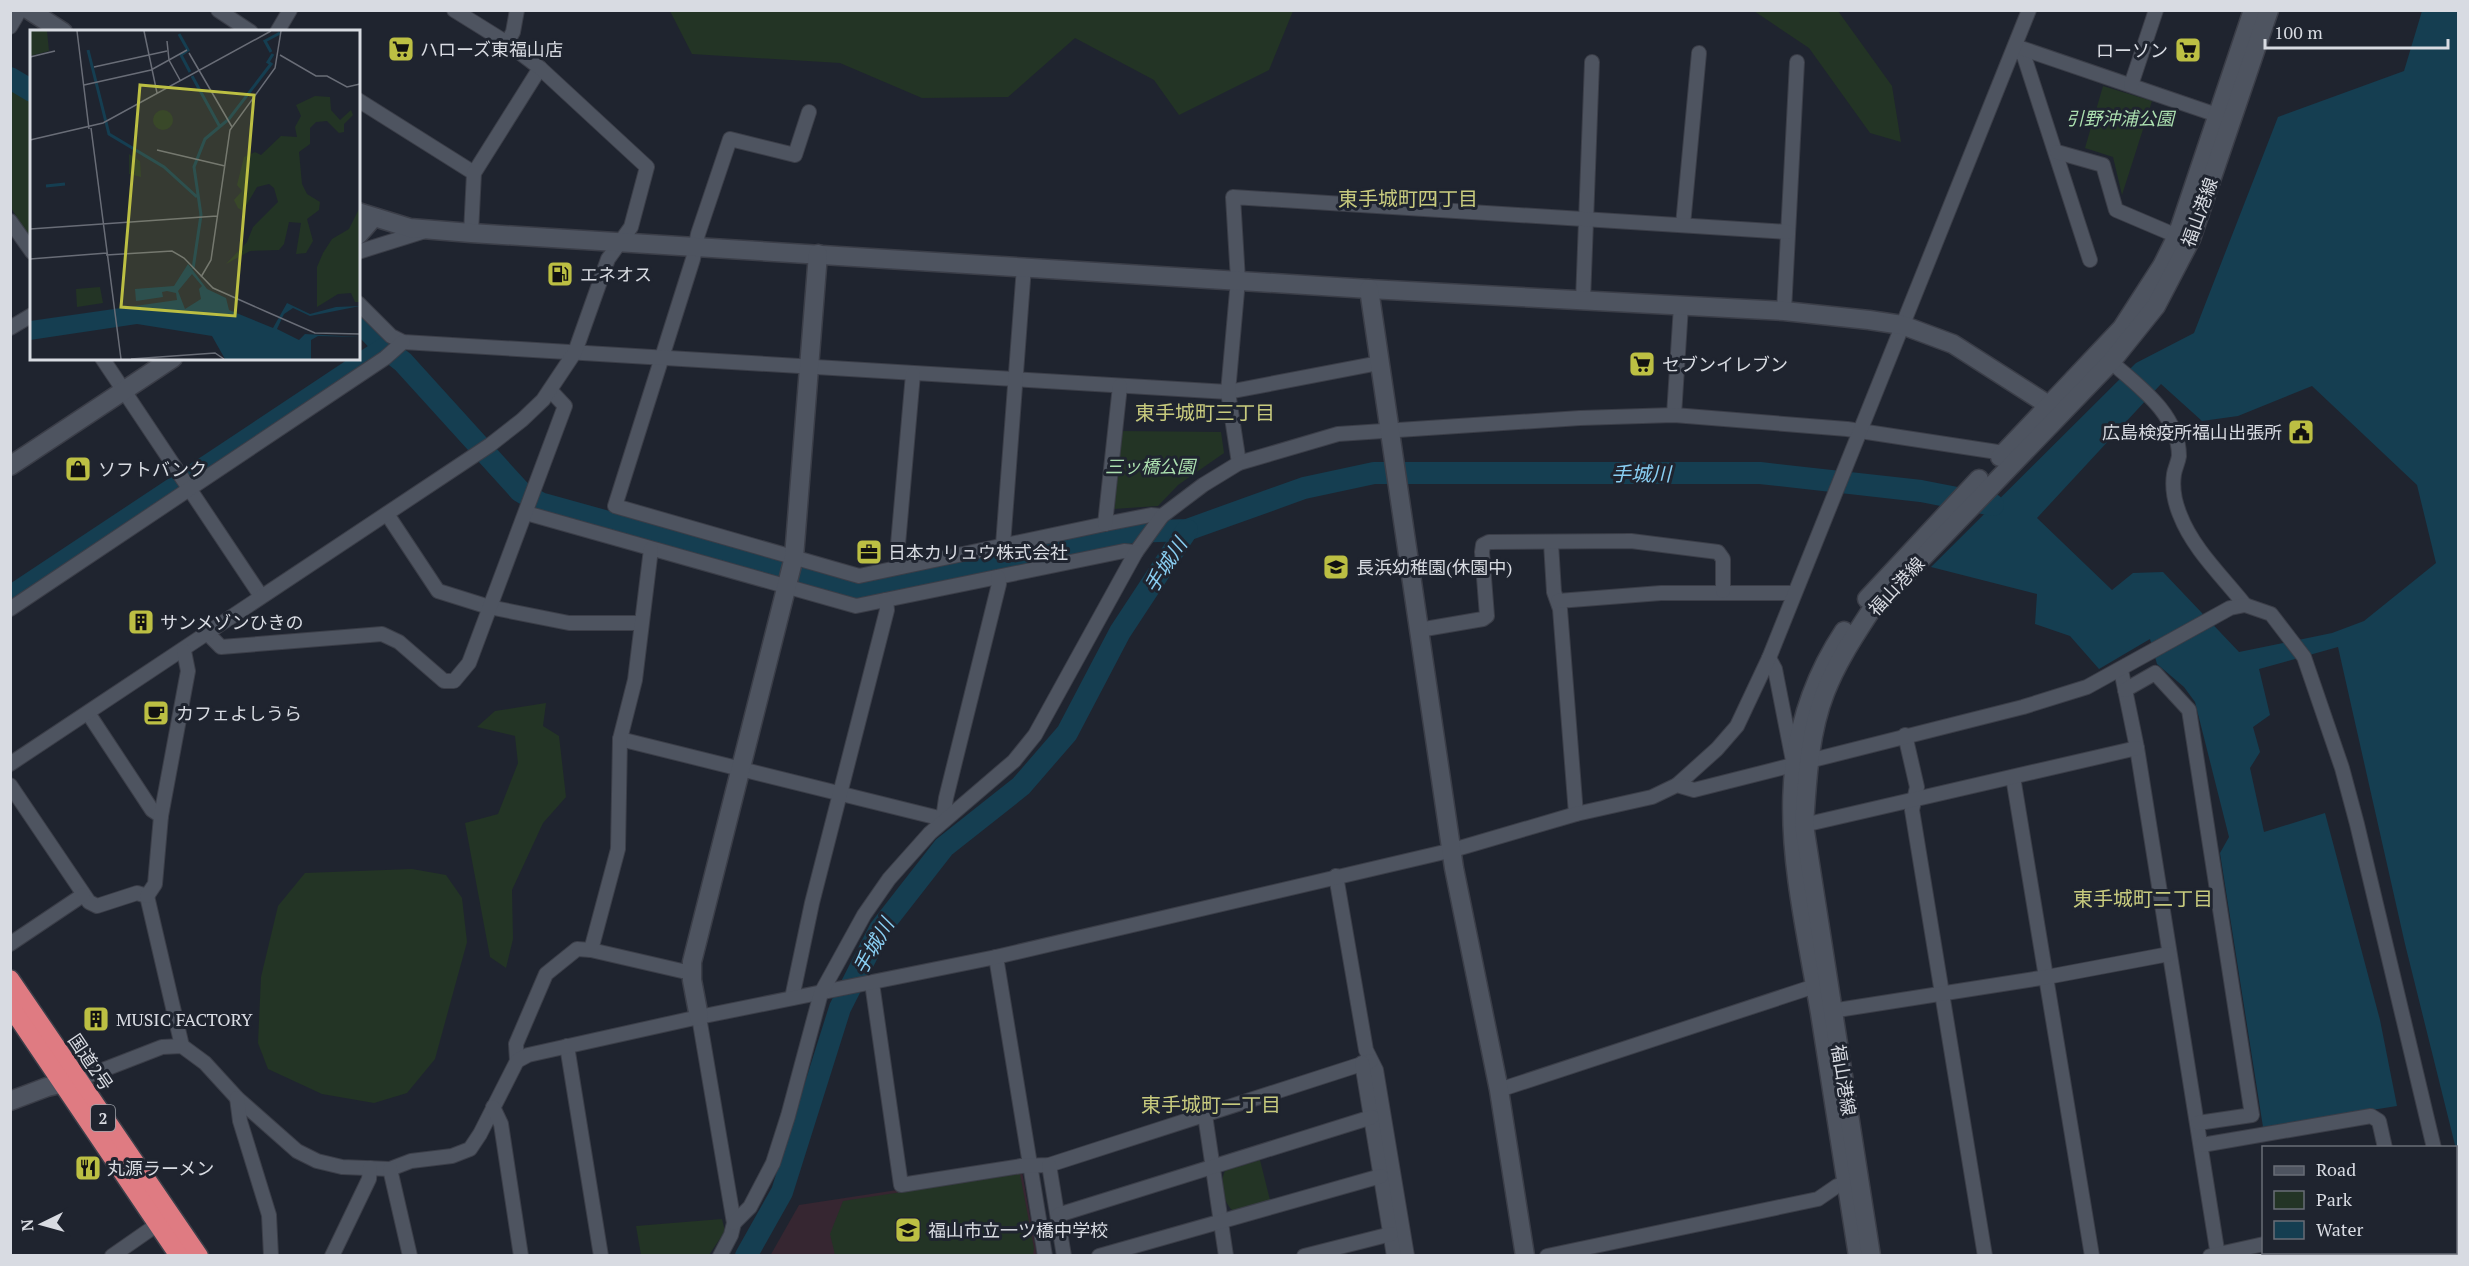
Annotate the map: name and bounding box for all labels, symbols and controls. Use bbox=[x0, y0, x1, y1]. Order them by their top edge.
scale bar bbox=[2265, 12, 2448, 50]
text: 100 m bbox=[2274, 20, 2323, 44]
inset map bbox=[30, 30, 360, 360]
supermarket icon: ハローズ東福山店 bbox=[386, 34, 416, 64]
supermarket icon: ローソン bbox=[2173, 35, 2203, 65]
place label: ハローズ東福山店 bbox=[420, 37, 563, 61]
place label: ローソン bbox=[2096, 38, 2168, 62]
park label: 引野沖浦公園 bbox=[2066, 106, 2177, 130]
street label: 福山港線 bbox=[2175, 174, 2223, 250]
district label: 東手城町四丁目 bbox=[1338, 185, 1478, 212]
fuel station icon: エネオス bbox=[545, 259, 575, 289]
place label: エネオス bbox=[580, 262, 652, 286]
supermarket icon: セブンイレブン bbox=[1627, 349, 1657, 379]
place label: セブンイレブン bbox=[1662, 352, 1788, 376]
district label: 東手城町三丁目 bbox=[1135, 399, 1275, 426]
public building icon: 広島検疫所福山出張所 bbox=[2286, 417, 2316, 447]
place label: 広島検疫所福山出張所 bbox=[2102, 420, 2282, 444]
shop icon: ソフトバンク bbox=[63, 454, 93, 484]
park label: 三ッ橋公園 bbox=[1105, 454, 1198, 478]
place label: ソフトバンク bbox=[98, 457, 207, 481]
water label: 手城川 bbox=[1611, 460, 1673, 487]
water label: 手城川 bbox=[1137, 531, 1194, 598]
office icon: 日本カリュウ株式会社 bbox=[854, 537, 884, 567]
place label: 日本カリュウ株式会社 bbox=[888, 540, 1068, 564]
street label: 福山港線 bbox=[1863, 551, 1929, 621]
school or university icon: 長浜幼稚園(休園中) bbox=[1321, 552, 1351, 582]
place label: 長浜幼稚園(休園中) bbox=[1356, 555, 1512, 579]
building icon: サンメゾンひきの bbox=[126, 607, 156, 637]
place label: サンメゾンひきの bbox=[160, 610, 303, 634]
cafe icon: カフェよしうら bbox=[141, 698, 171, 728]
place label: カフェよしうら bbox=[176, 701, 302, 725]
district label: 東手城町二丁目 bbox=[2073, 885, 2213, 912]
water label: 手城川 bbox=[846, 912, 901, 979]
building icon: MUSIC FACTORY bbox=[81, 1004, 111, 1034]
place label: MUSIC FACTORY bbox=[116, 1007, 253, 1031]
street label: 国道2号 bbox=[63, 1029, 119, 1095]
street label: 福山港線 bbox=[1827, 1043, 1861, 1117]
district label: 東手城町一丁目 bbox=[1141, 1091, 1281, 1118]
road number: 2 bbox=[91, 1105, 115, 1131]
legend bbox=[2262, 1146, 2457, 1254]
restaurant icon: 丸源ラーメン bbox=[73, 1153, 103, 1183]
place label: 丸源ラーメン bbox=[107, 1156, 214, 1180]
text: Road bbox=[2316, 1157, 2356, 1181]
text: Park bbox=[2316, 1187, 2353, 1211]
north arrow bbox=[12, 1194, 72, 1254]
school or university icon: 福山市立一ツ橋中学校 bbox=[893, 1215, 923, 1245]
text: Water bbox=[2316, 1217, 2363, 1241]
text: N bbox=[16, 1218, 39, 1232]
place label: 福山市立一ツ橋中学校 bbox=[928, 1218, 1108, 1242]

